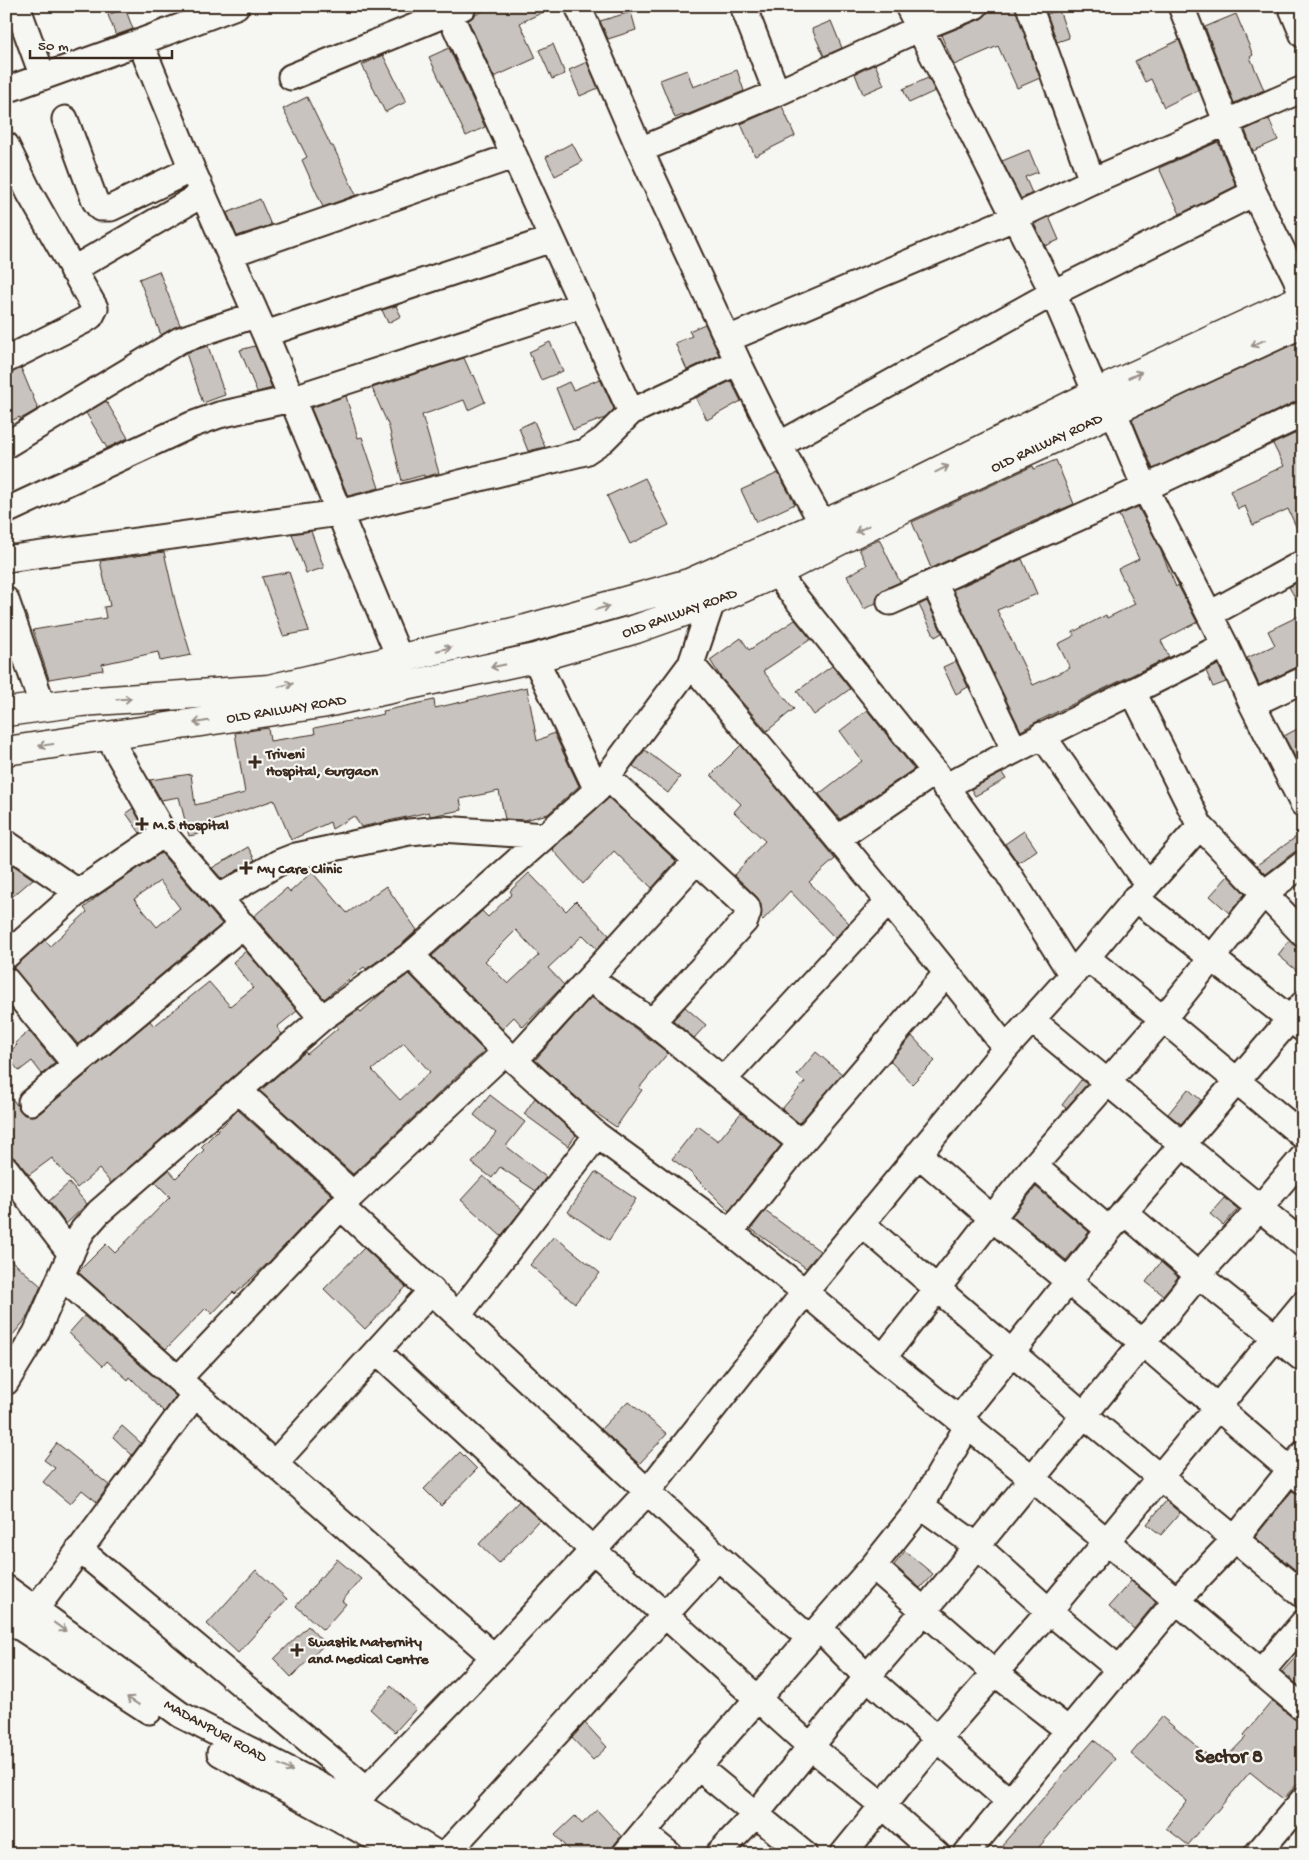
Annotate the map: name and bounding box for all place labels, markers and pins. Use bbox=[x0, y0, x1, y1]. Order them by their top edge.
place label: Triveni Hospital, Gurgaon bbox=[265, 746, 379, 781]
marker: Triveni Hospital, Gurgaon bbox=[248, 755, 262, 769]
marker: M.S Hospital bbox=[135, 817, 149, 831]
place label: M.S Hospital bbox=[153, 817, 230, 835]
marker: My Care Clinic bbox=[239, 861, 253, 875]
place label: My Care Clinic bbox=[257, 861, 342, 879]
place label: Swastik Maternity and Medical Centre bbox=[307, 1634, 430, 1669]
marker: Swastik Maternity and Medical Centre bbox=[290, 1643, 304, 1657]

